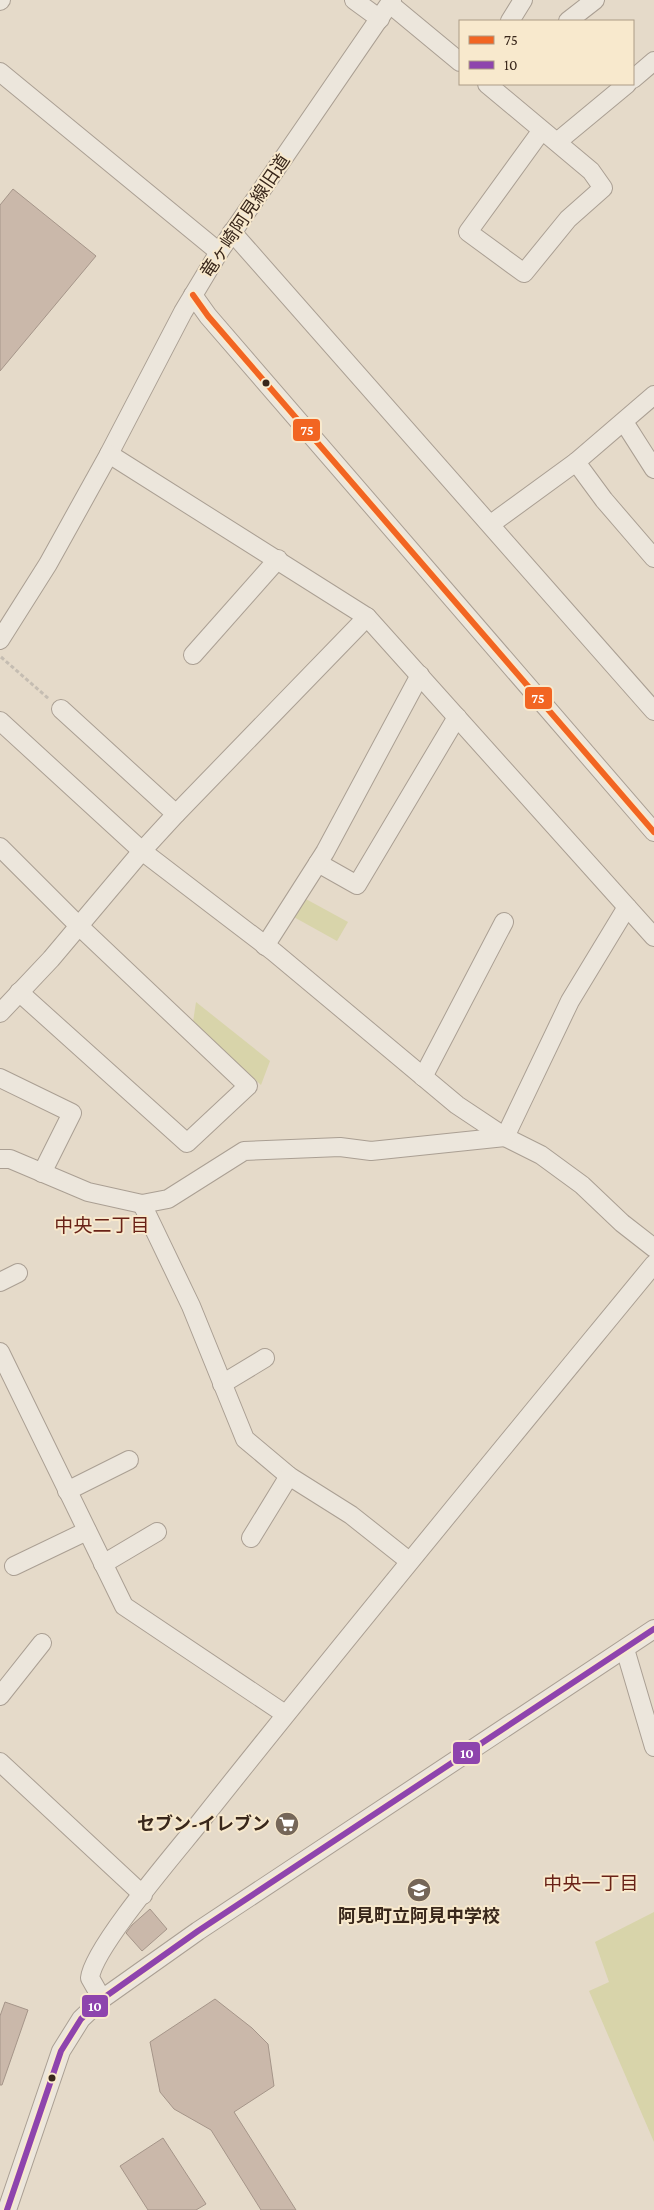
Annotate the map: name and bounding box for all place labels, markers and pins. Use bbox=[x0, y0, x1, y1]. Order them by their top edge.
unlabelled marker bbox=[261, 378, 271, 388]
supermarket icon: セブン-イレブン bbox=[274, 1811, 300, 1837]
place label: セブン-イレブン bbox=[137, 1814, 270, 1834]
school or university icon: 阿見町立阿見中学校 bbox=[406, 1877, 432, 1903]
place label: 阿見町立阿見中学校 bbox=[338, 1906, 500, 1926]
unlabelled marker bbox=[47, 2073, 57, 2083]

